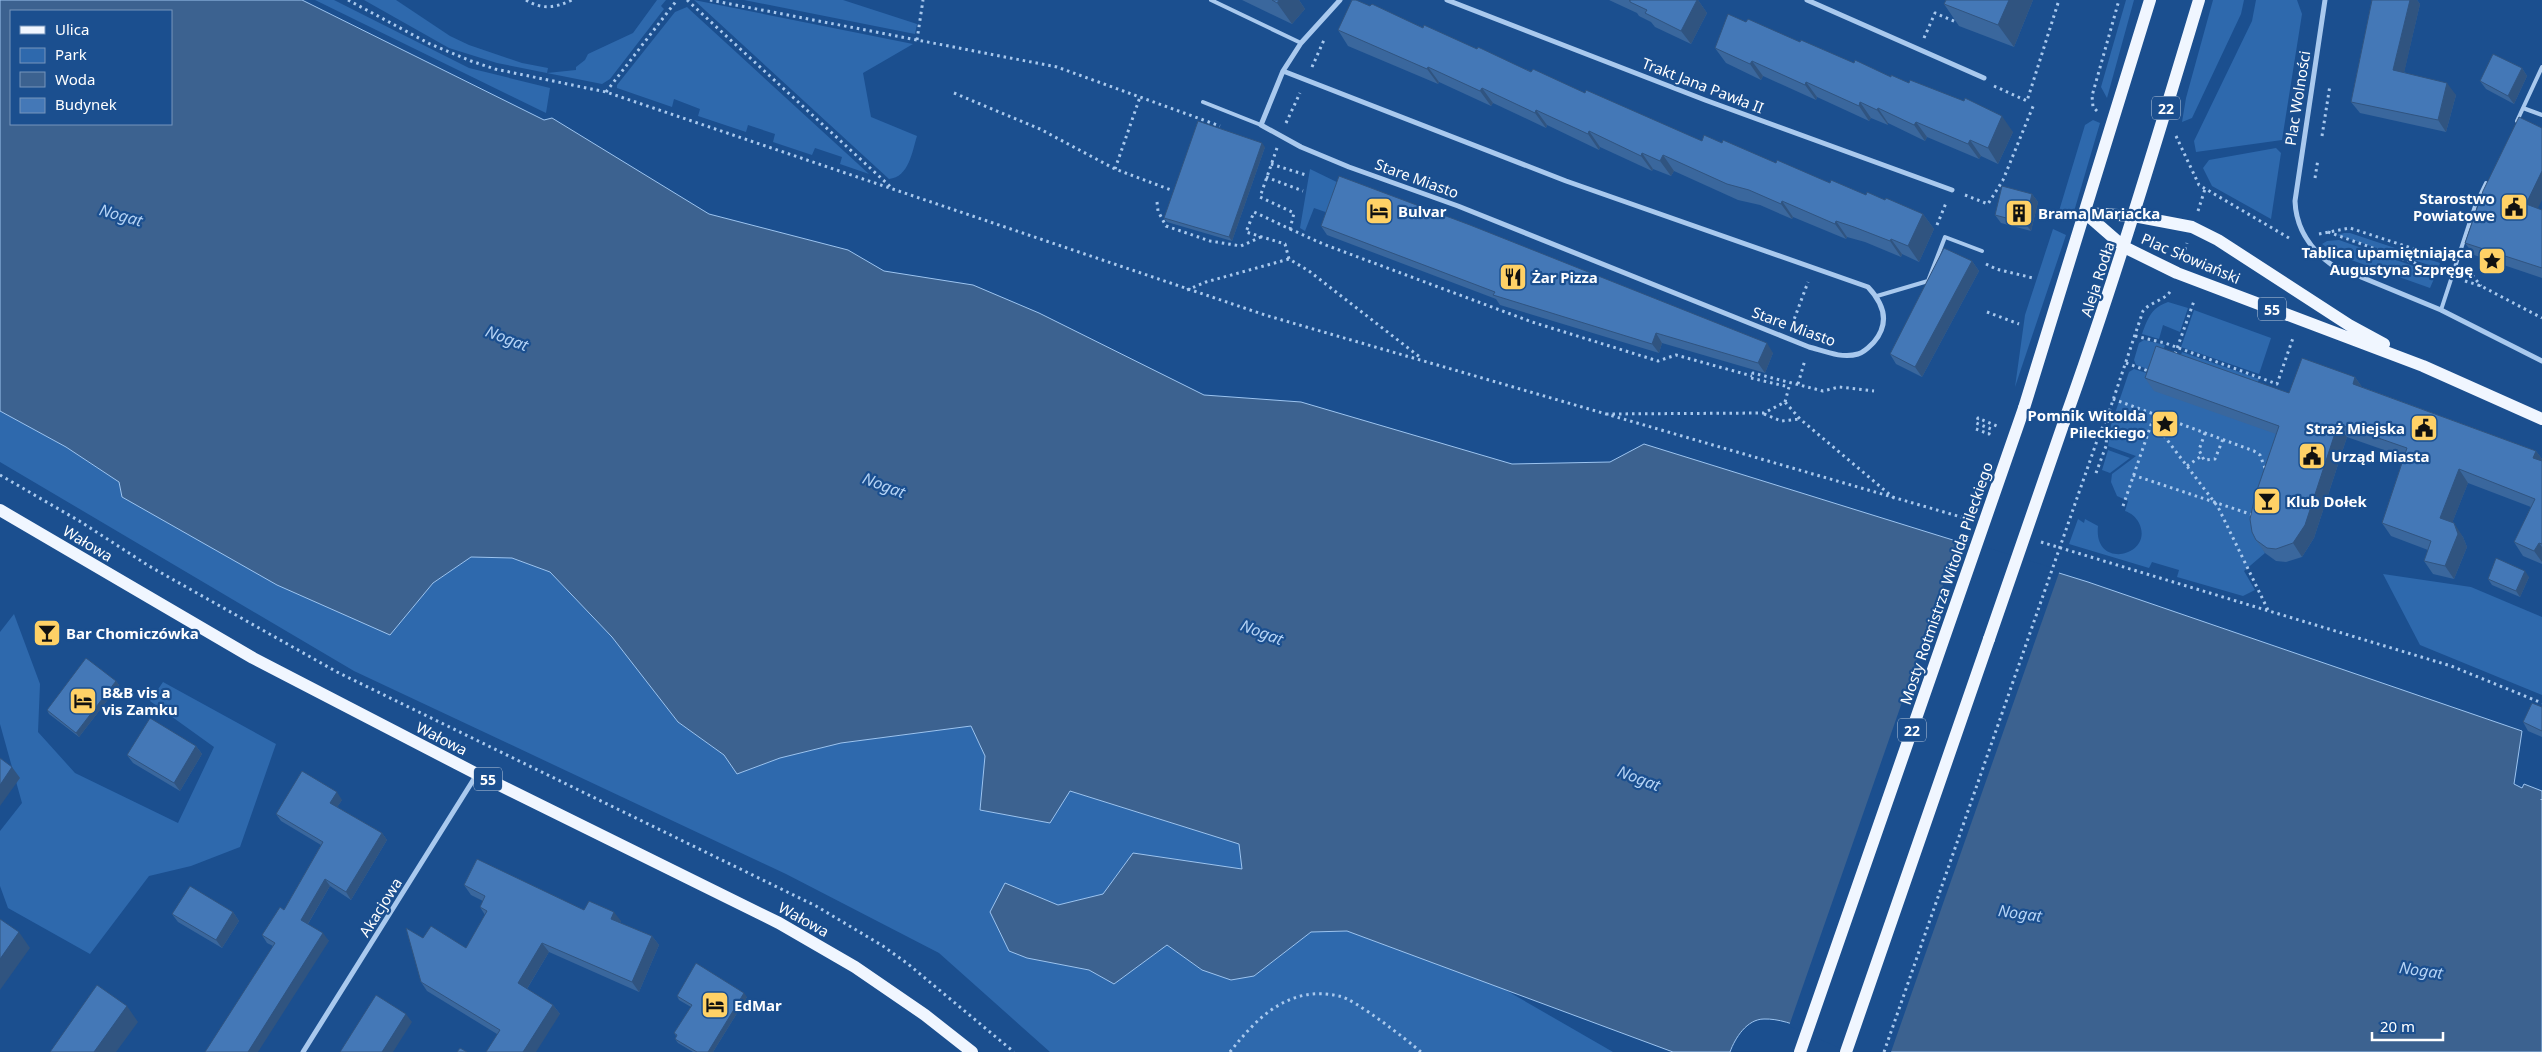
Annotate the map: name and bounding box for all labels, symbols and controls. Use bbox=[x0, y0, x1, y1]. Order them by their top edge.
legend bbox=[10, 10, 172, 125]
text: Ulica bbox=[55, 19, 89, 39]
text: Park bbox=[55, 44, 87, 64]
street label: Plac Wolności bbox=[2280, 49, 2314, 147]
street label: Trakt Jana Pawła II bbox=[1639, 53, 1767, 117]
text: Woda bbox=[55, 69, 95, 89]
text: Budynek bbox=[55, 94, 117, 114]
road number: 22 bbox=[2152, 96, 2180, 120]
street label: Stare Miasto bbox=[1372, 154, 1462, 202]
place label: Starostwo Powiatowe bbox=[2413, 188, 2495, 225]
public building icon: Starostwo Powiatowe bbox=[2499, 192, 2529, 222]
hotel icon: Bulvar bbox=[1364, 196, 1394, 226]
water label: Nogat bbox=[97, 198, 146, 232]
building icon: Brama Mariacka bbox=[2004, 198, 2034, 228]
place label: Bulvar bbox=[1398, 201, 1447, 221]
place label: Brama Mariacka bbox=[2038, 203, 2160, 223]
street label: Plac Słowiański bbox=[2138, 228, 2244, 288]
street label: Aleja Rodła bbox=[2075, 239, 2119, 319]
place label: Tablica upamiętniająca Augustyna Szpręgę bbox=[2301, 242, 2473, 279]
place icon: Tablica upamiętniająca Augustyna Szpręgę bbox=[2477, 246, 2507, 276]
restaurant icon: Żar Pizza bbox=[1498, 262, 1528, 292]
place label: Żar Pizza bbox=[1532, 267, 1598, 287]
road number: 55 bbox=[2258, 298, 2286, 320]
street label: Stare Miasto bbox=[1749, 302, 1839, 350]
water label: Nogat bbox=[483, 320, 532, 356]
place label: Pomnik Witolda Pileckiego bbox=[2027, 405, 2146, 442]
place icon: Pomnik Witolda Pileckiego bbox=[2150, 409, 2180, 439]
public building icon: Straż Miejska bbox=[2409, 413, 2439, 443]
place label: Straż Miejska bbox=[2306, 418, 2405, 438]
public building icon: Urząd Miasta bbox=[2297, 441, 2327, 471]
place label: Urząd Miasta bbox=[2331, 446, 2429, 466]
street label: Mosty Rotmistrza Witolda Pileckiego bbox=[1895, 459, 1997, 707]
water label: Nogat bbox=[860, 467, 909, 503]
bar icon: Klub Dołek bbox=[2252, 486, 2282, 516]
place label: Klub Dołek bbox=[2286, 491, 2367, 511]
street label: Wałowa bbox=[59, 520, 117, 566]
water label: Nogat bbox=[1238, 614, 1287, 650]
bar icon: Bar Chomiczówka bbox=[32, 618, 62, 648]
place label: Bar Chomiczówka bbox=[66, 623, 199, 643]
place label: B&B vis a vis Zamku bbox=[102, 682, 178, 719]
hotel icon: B&B vis a vis Zamku bbox=[68, 686, 98, 716]
street label: Wałowa bbox=[413, 717, 471, 759]
road number: 22 bbox=[1898, 718, 1926, 742]
water label: Nogat bbox=[1615, 760, 1664, 796]
road number: 55 bbox=[474, 768, 502, 791]
street label: Akacjowa bbox=[354, 874, 406, 940]
street label: Wałowa bbox=[775, 897, 833, 941]
water label: Nogat bbox=[1997, 899, 2044, 927]
water label: Nogat bbox=[2398, 956, 2445, 984]
hotel icon: EdMar bbox=[700, 990, 730, 1020]
place label: EdMar bbox=[734, 995, 782, 1015]
scale bar bbox=[2372, 1010, 2443, 1042]
text: 20 m bbox=[2380, 1016, 2415, 1036]

